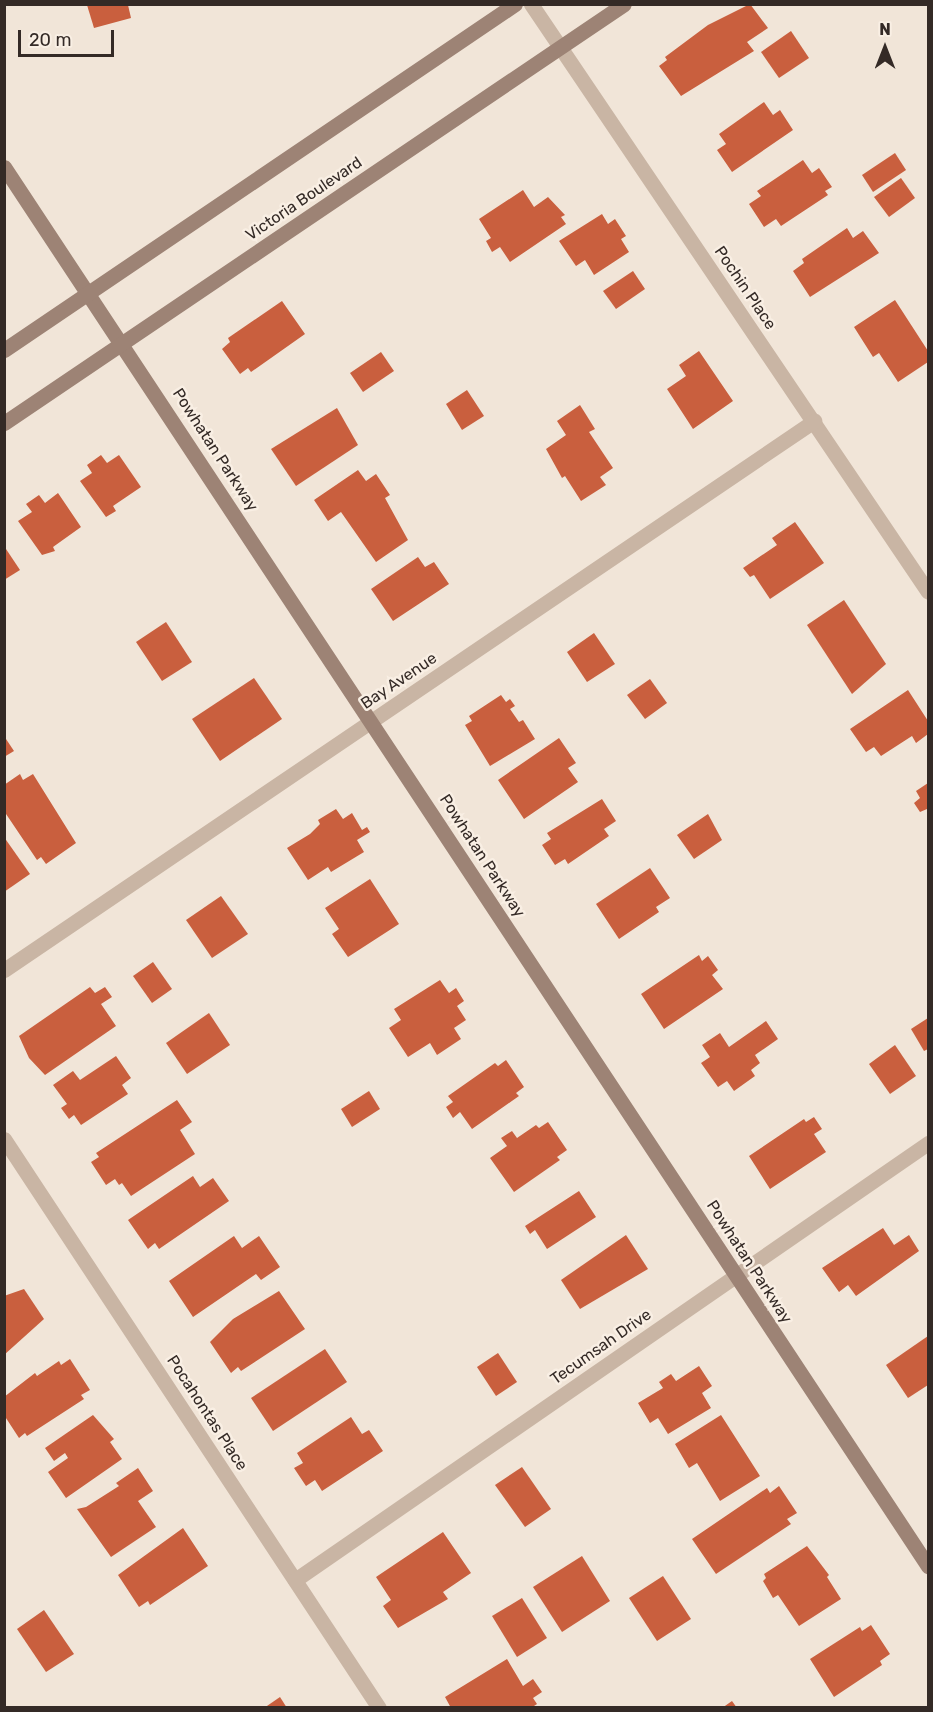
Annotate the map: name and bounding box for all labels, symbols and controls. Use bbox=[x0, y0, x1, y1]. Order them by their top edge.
scale bar bbox=[21, 18, 117, 56]
north arrow bbox=[855, 18, 915, 78]
text: N bbox=[879, 20, 891, 39]
text: 20 m bbox=[29, 29, 71, 51]
street label: Victoria Boulevard bbox=[242, 153, 366, 245]
street label: Pochin Place bbox=[710, 243, 780, 333]
street label: Powhatan Parkway bbox=[168, 385, 262, 515]
street label: Bay Avenue bbox=[357, 648, 441, 714]
street label: Powhatan Parkway bbox=[435, 791, 529, 921]
street label: Powhatan Parkway bbox=[702, 1197, 796, 1327]
street label: Tecumsah Drive bbox=[547, 1305, 655, 1389]
street label: Pocahontas Place bbox=[163, 1352, 251, 1474]

